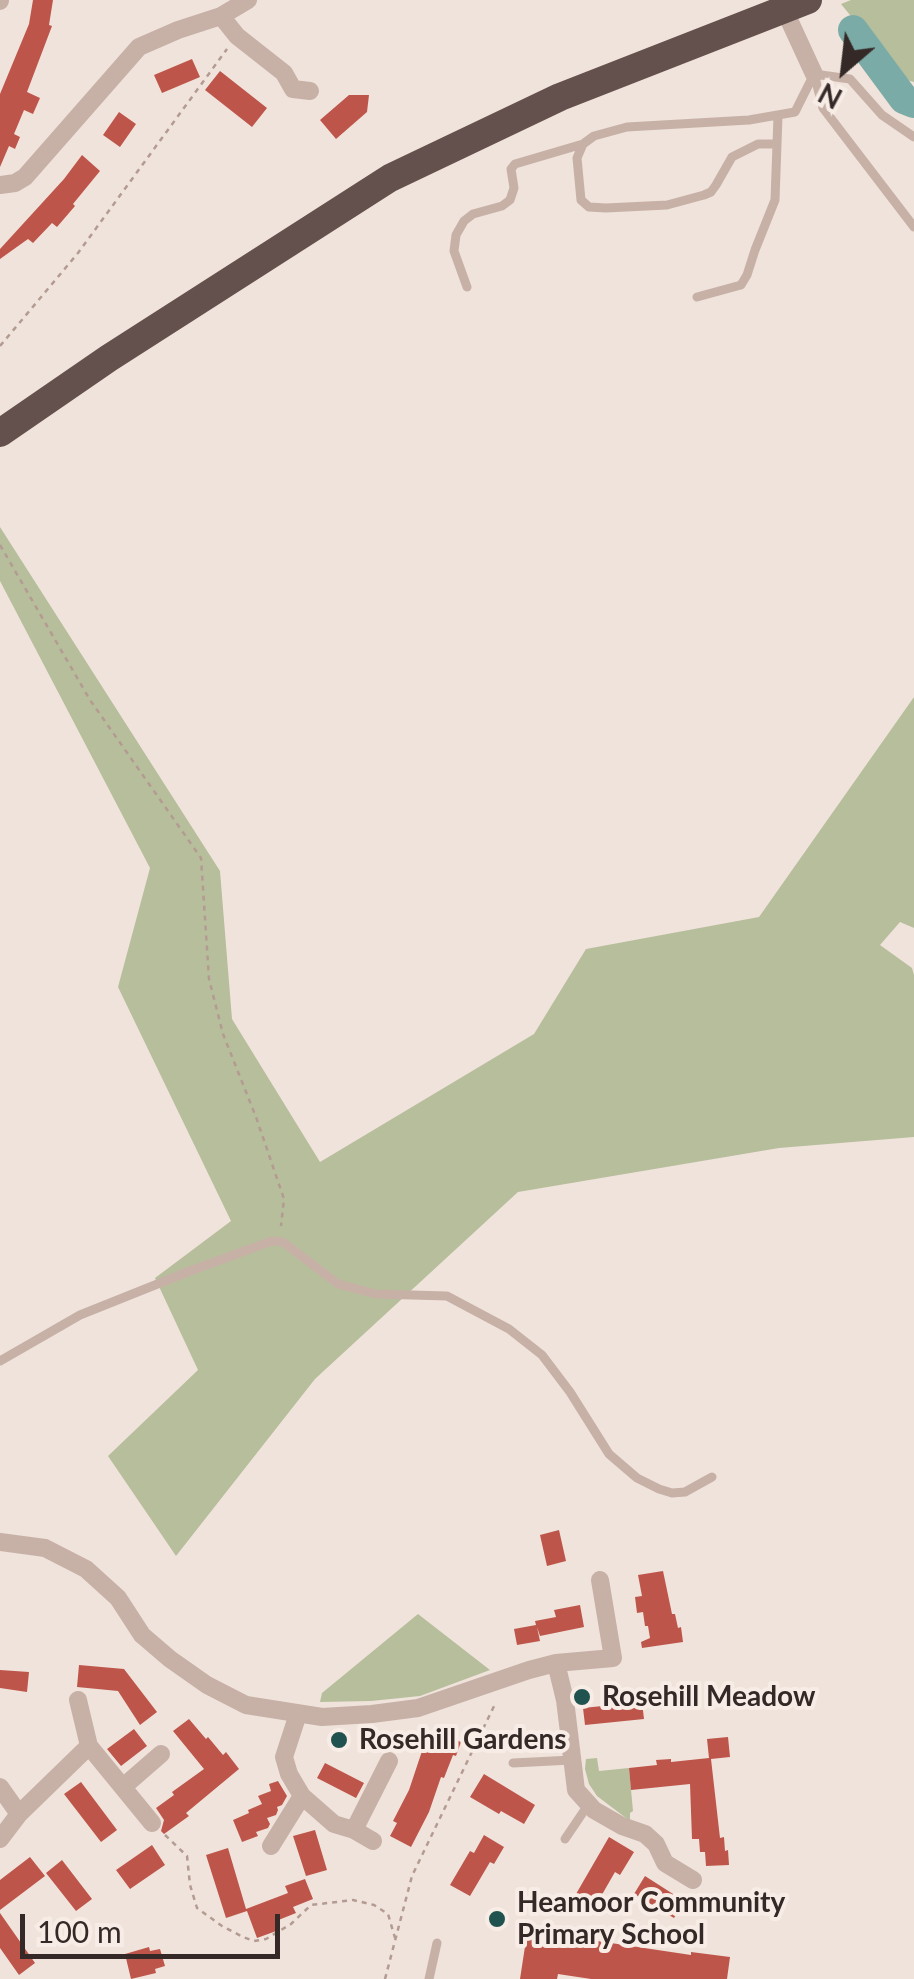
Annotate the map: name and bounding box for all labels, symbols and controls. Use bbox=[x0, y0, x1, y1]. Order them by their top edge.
north arrow bbox=[794, 20, 894, 120]
text: N bbox=[812, 76, 847, 117]
place label: Rosehill Meadow bbox=[602, 1680, 815, 1714]
marker: Rosehill Meadow bbox=[571, 1686, 593, 1708]
place label: Rosehill Gardens bbox=[359, 1723, 567, 1757]
marker: Rosehill Gardens bbox=[328, 1729, 350, 1751]
place label: Heamoor Community Primary School bbox=[517, 1886, 785, 1952]
scale bar bbox=[25, 1894, 285, 1956]
marker: Heamoor Community Primary School bbox=[486, 1908, 508, 1930]
text: 100 m bbox=[37, 1913, 122, 1949]

